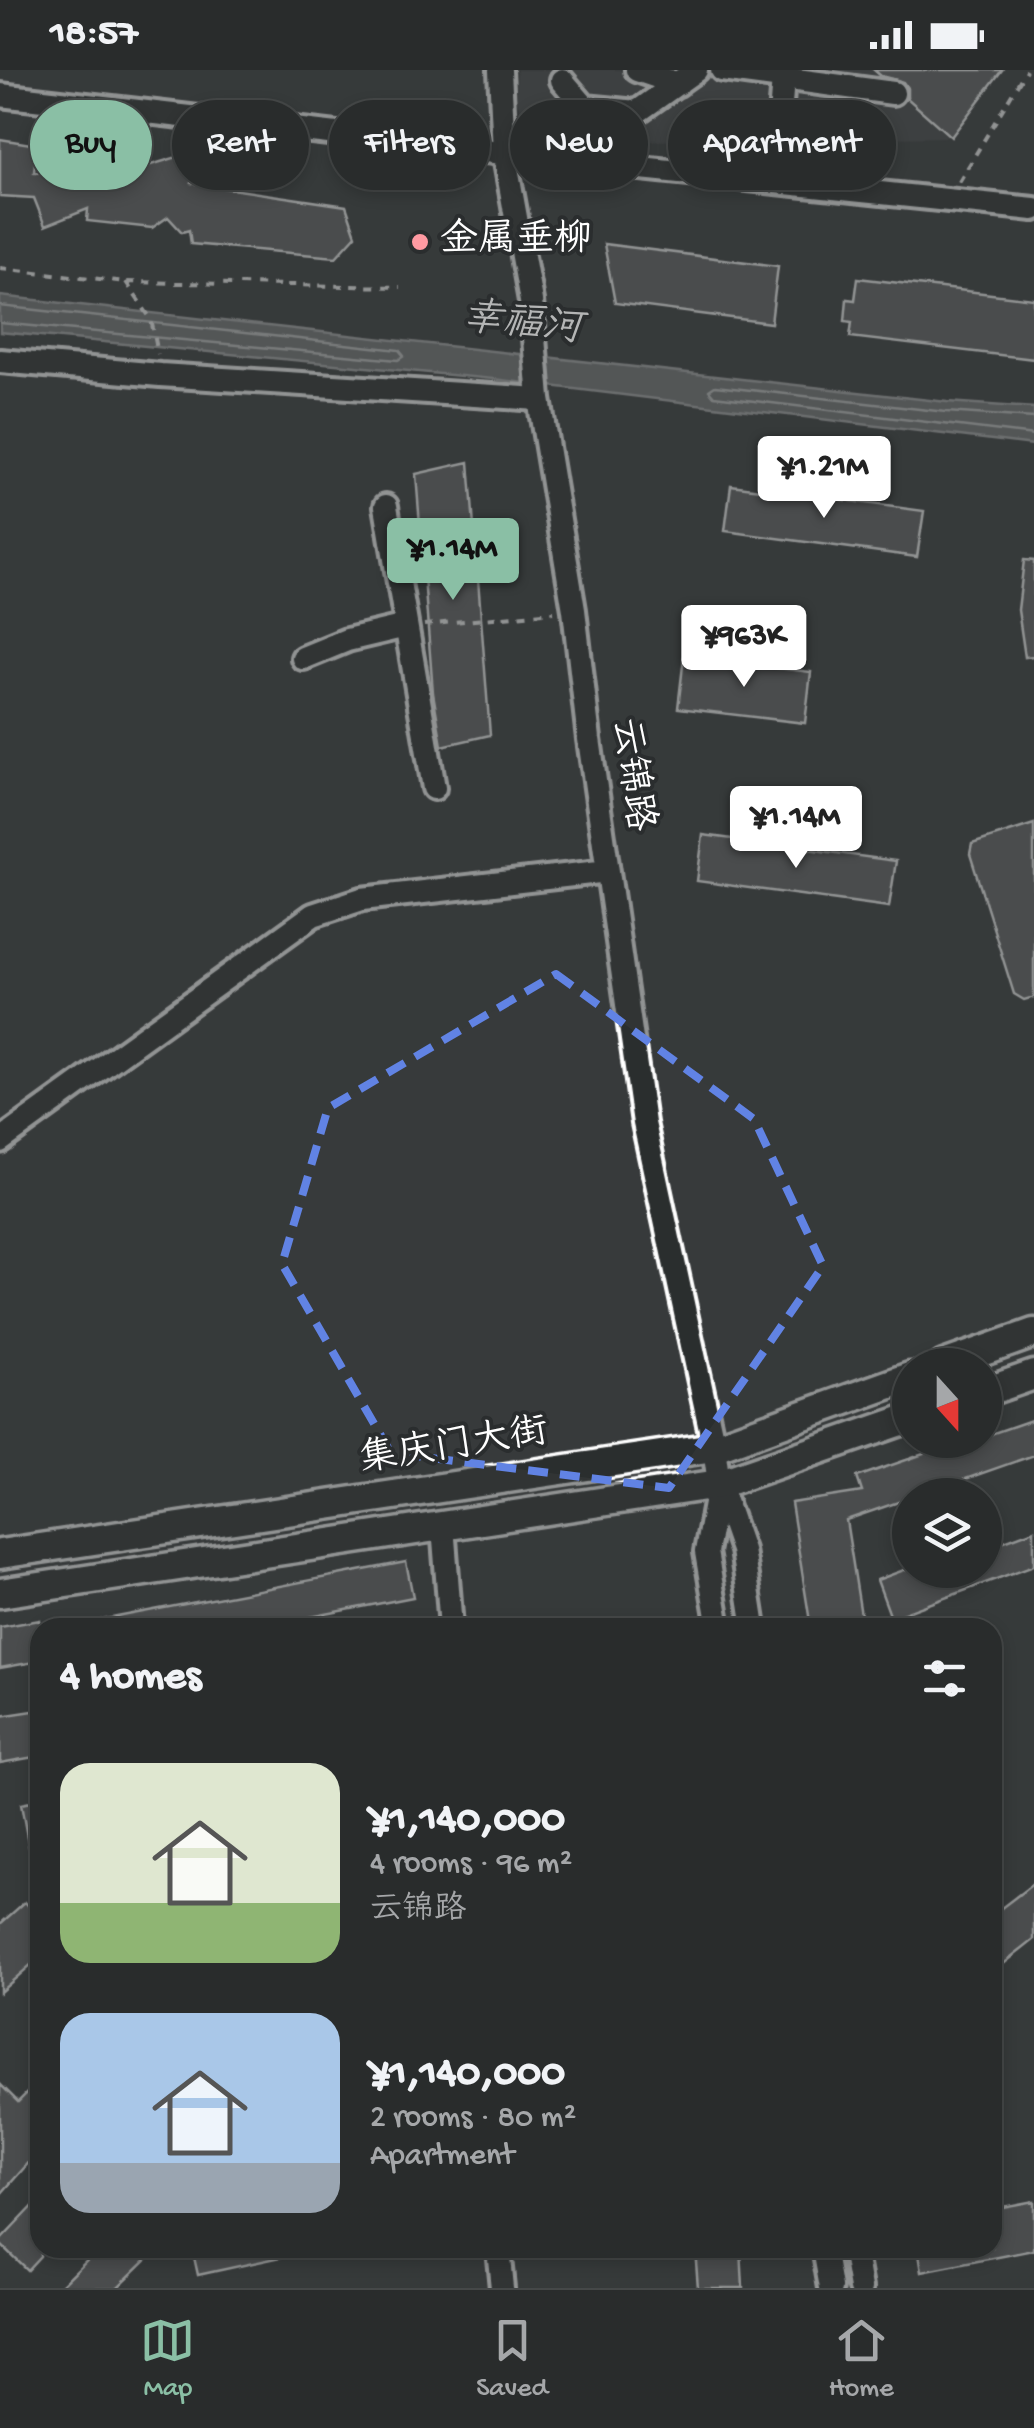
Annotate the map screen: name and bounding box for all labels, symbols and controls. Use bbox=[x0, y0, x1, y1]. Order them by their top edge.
text: 18:57 bbox=[50, 13, 138, 57]
chip: Buy bbox=[30, 100, 152, 190]
chip: Rent bbox=[172, 100, 309, 190]
chip: Filters bbox=[329, 100, 490, 190]
chip: New bbox=[510, 100, 648, 190]
chip: Apartment bbox=[668, 100, 896, 190]
place label: 金属垂柳 bbox=[440, 217, 592, 264]
marker: 金属垂柳 bbox=[409, 231, 431, 253]
water label: 幸福河 bbox=[460, 294, 590, 356]
pin: ¥1.21M bbox=[743, 436, 905, 521]
text: ¥1.21M bbox=[780, 449, 868, 487]
pin: ¥1.14M bbox=[372, 518, 534, 603]
text: ¥1.14M bbox=[409, 531, 497, 569]
pin: ¥963K bbox=[674, 605, 814, 690]
text: ¥963K bbox=[703, 618, 785, 656]
street label: 云锦路 bbox=[600, 715, 663, 835]
pin: ¥1.14M bbox=[715, 786, 877, 871]
text: ¥1.14M bbox=[752, 799, 840, 837]
north arrow bbox=[892, 1348, 1002, 1458]
map controls bbox=[892, 1348, 1002, 1588]
street label: 集庆门大街 bbox=[356, 1408, 551, 1485]
button: layers bbox=[892, 1478, 1002, 1588]
icon: filters bbox=[917, 1651, 972, 1706]
text: 4 homes bbox=[60, 1654, 201, 1703]
text: ¥1,140,000 bbox=[370, 1797, 565, 1846]
icon: home bbox=[140, 1803, 260, 1923]
text: 4 rooms · 96 m² bbox=[370, 1846, 572, 1884]
text: 云锦路 bbox=[370, 1892, 466, 1930]
text: ¥1,140,000 bbox=[370, 2051, 565, 2100]
icon: home bbox=[140, 2053, 260, 2173]
text: 2 rooms · 80 m² bbox=[370, 2100, 576, 2138]
text: Apartment bbox=[370, 2138, 514, 2176]
tab: Map bbox=[140, 2313, 195, 2406]
tab: Saved bbox=[476, 2313, 548, 2406]
tab: Home bbox=[829, 2313, 894, 2406]

